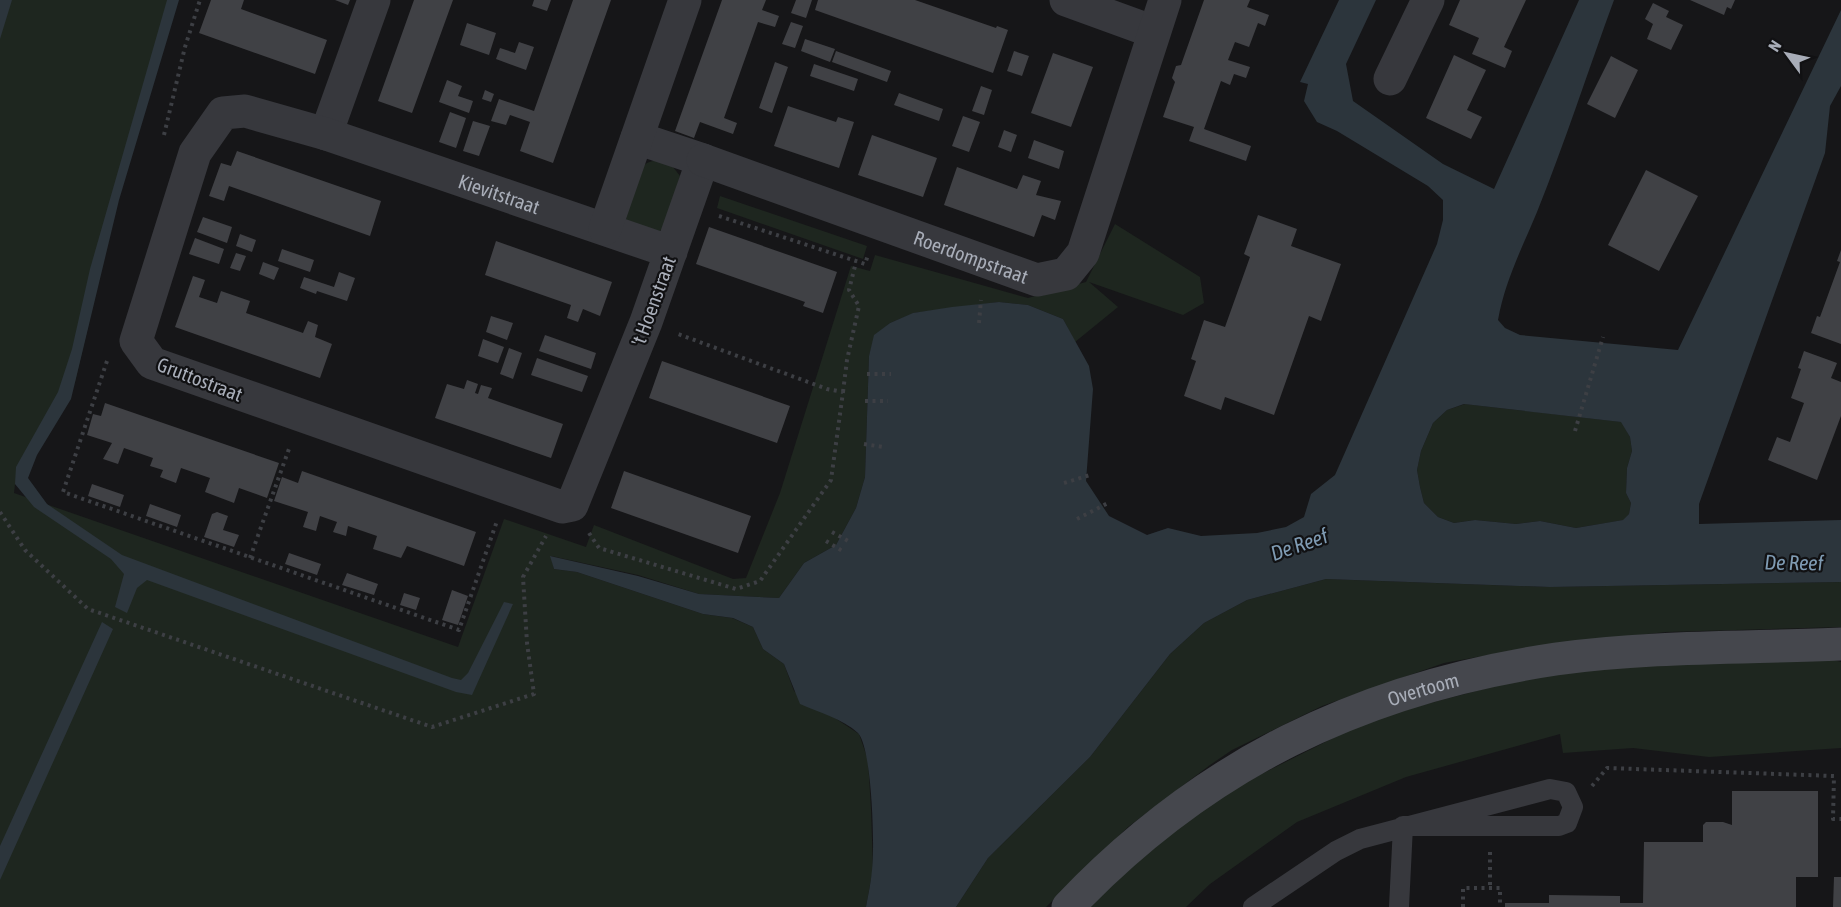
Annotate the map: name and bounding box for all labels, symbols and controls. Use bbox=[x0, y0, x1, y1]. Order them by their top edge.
north arrow bbox=[1757, 24, 1817, 84]
text: N bbox=[1764, 37, 1785, 55]
street label: Kievitstraat bbox=[456, 169, 543, 218]
street label: Roerdompstraat bbox=[911, 225, 1032, 288]
street label: 't Hoenstraat bbox=[626, 253, 680, 349]
street label: Gruttostraat bbox=[154, 352, 246, 406]
water label: De Reef bbox=[1267, 523, 1332, 565]
water label: De Reef bbox=[1764, 549, 1825, 575]
street label: Overtoom bbox=[1384, 667, 1461, 710]

